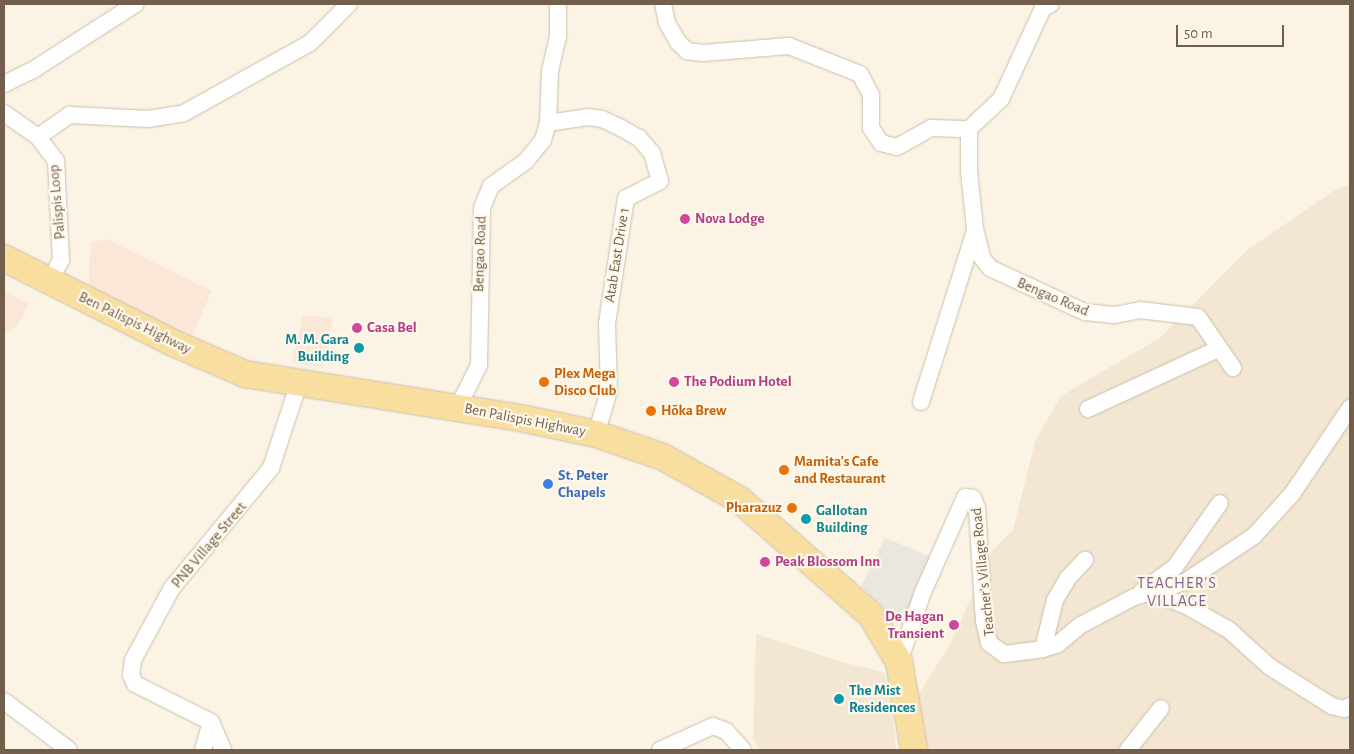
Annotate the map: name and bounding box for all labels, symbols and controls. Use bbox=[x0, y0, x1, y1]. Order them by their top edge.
scale bar bbox=[1179, 15, 1286, 47]
text: 50 m bbox=[1184, 26, 1213, 41]
street label: Palispis Loop bbox=[45, 164, 69, 240]
street label: Atab East Drive 1 bbox=[601, 206, 633, 304]
place label: Nova Lodge bbox=[695, 210, 765, 228]
marker: Nova Lodge bbox=[679, 213, 691, 225]
street label: Bengao Road bbox=[470, 216, 490, 292]
street label: Bengao Road bbox=[1014, 274, 1092, 320]
street label: Ben Palispis Highway bbox=[76, 288, 194, 358]
place label: Casa Bel bbox=[367, 319, 417, 337]
marker: Casa Bel bbox=[351, 322, 363, 334]
place label: M. M. Gara Building bbox=[285, 330, 349, 365]
marker: M. M. Gara Building bbox=[353, 342, 365, 354]
place label: Plex Mega Disco Club bbox=[554, 364, 616, 399]
place label: The Podium Hotel bbox=[684, 373, 792, 391]
marker: Plex Mega Disco Club bbox=[538, 376, 550, 388]
marker: The Podium Hotel bbox=[668, 376, 680, 388]
street label: Ben Palispis Highway bbox=[463, 399, 587, 441]
place label: Hōka Brew bbox=[661, 402, 727, 420]
marker: Hōka Brew bbox=[645, 405, 657, 417]
place label: Mamita's Cafe and Restaurant bbox=[794, 452, 886, 487]
marker: Mamita's Cafe and Restaurant bbox=[778, 464, 790, 476]
place label: St. Peter Chapels bbox=[558, 466, 608, 501]
marker: St. Peter Chapels bbox=[542, 478, 554, 490]
street label: PNB Village Street bbox=[168, 498, 250, 592]
place label: Pharazuz bbox=[726, 499, 782, 517]
place label: Gallotan Building bbox=[816, 501, 868, 536]
marker: Pharazuz bbox=[786, 502, 798, 514]
street label: Teacher's Village Road bbox=[967, 507, 999, 637]
marker: Gallotan Building bbox=[800, 513, 812, 525]
place label: Peak Blossom Inn bbox=[775, 553, 880, 571]
marker: Peak Blossom Inn bbox=[759, 556, 771, 568]
district label: TEACHER'S VILLAGE bbox=[1136, 573, 1218, 611]
place label: De Hagan Transient bbox=[885, 607, 944, 642]
marker: De Hagan Transient bbox=[948, 619, 960, 631]
place label: The Mist Residences bbox=[849, 681, 916, 716]
marker: The Mist Residences bbox=[833, 693, 845, 705]

